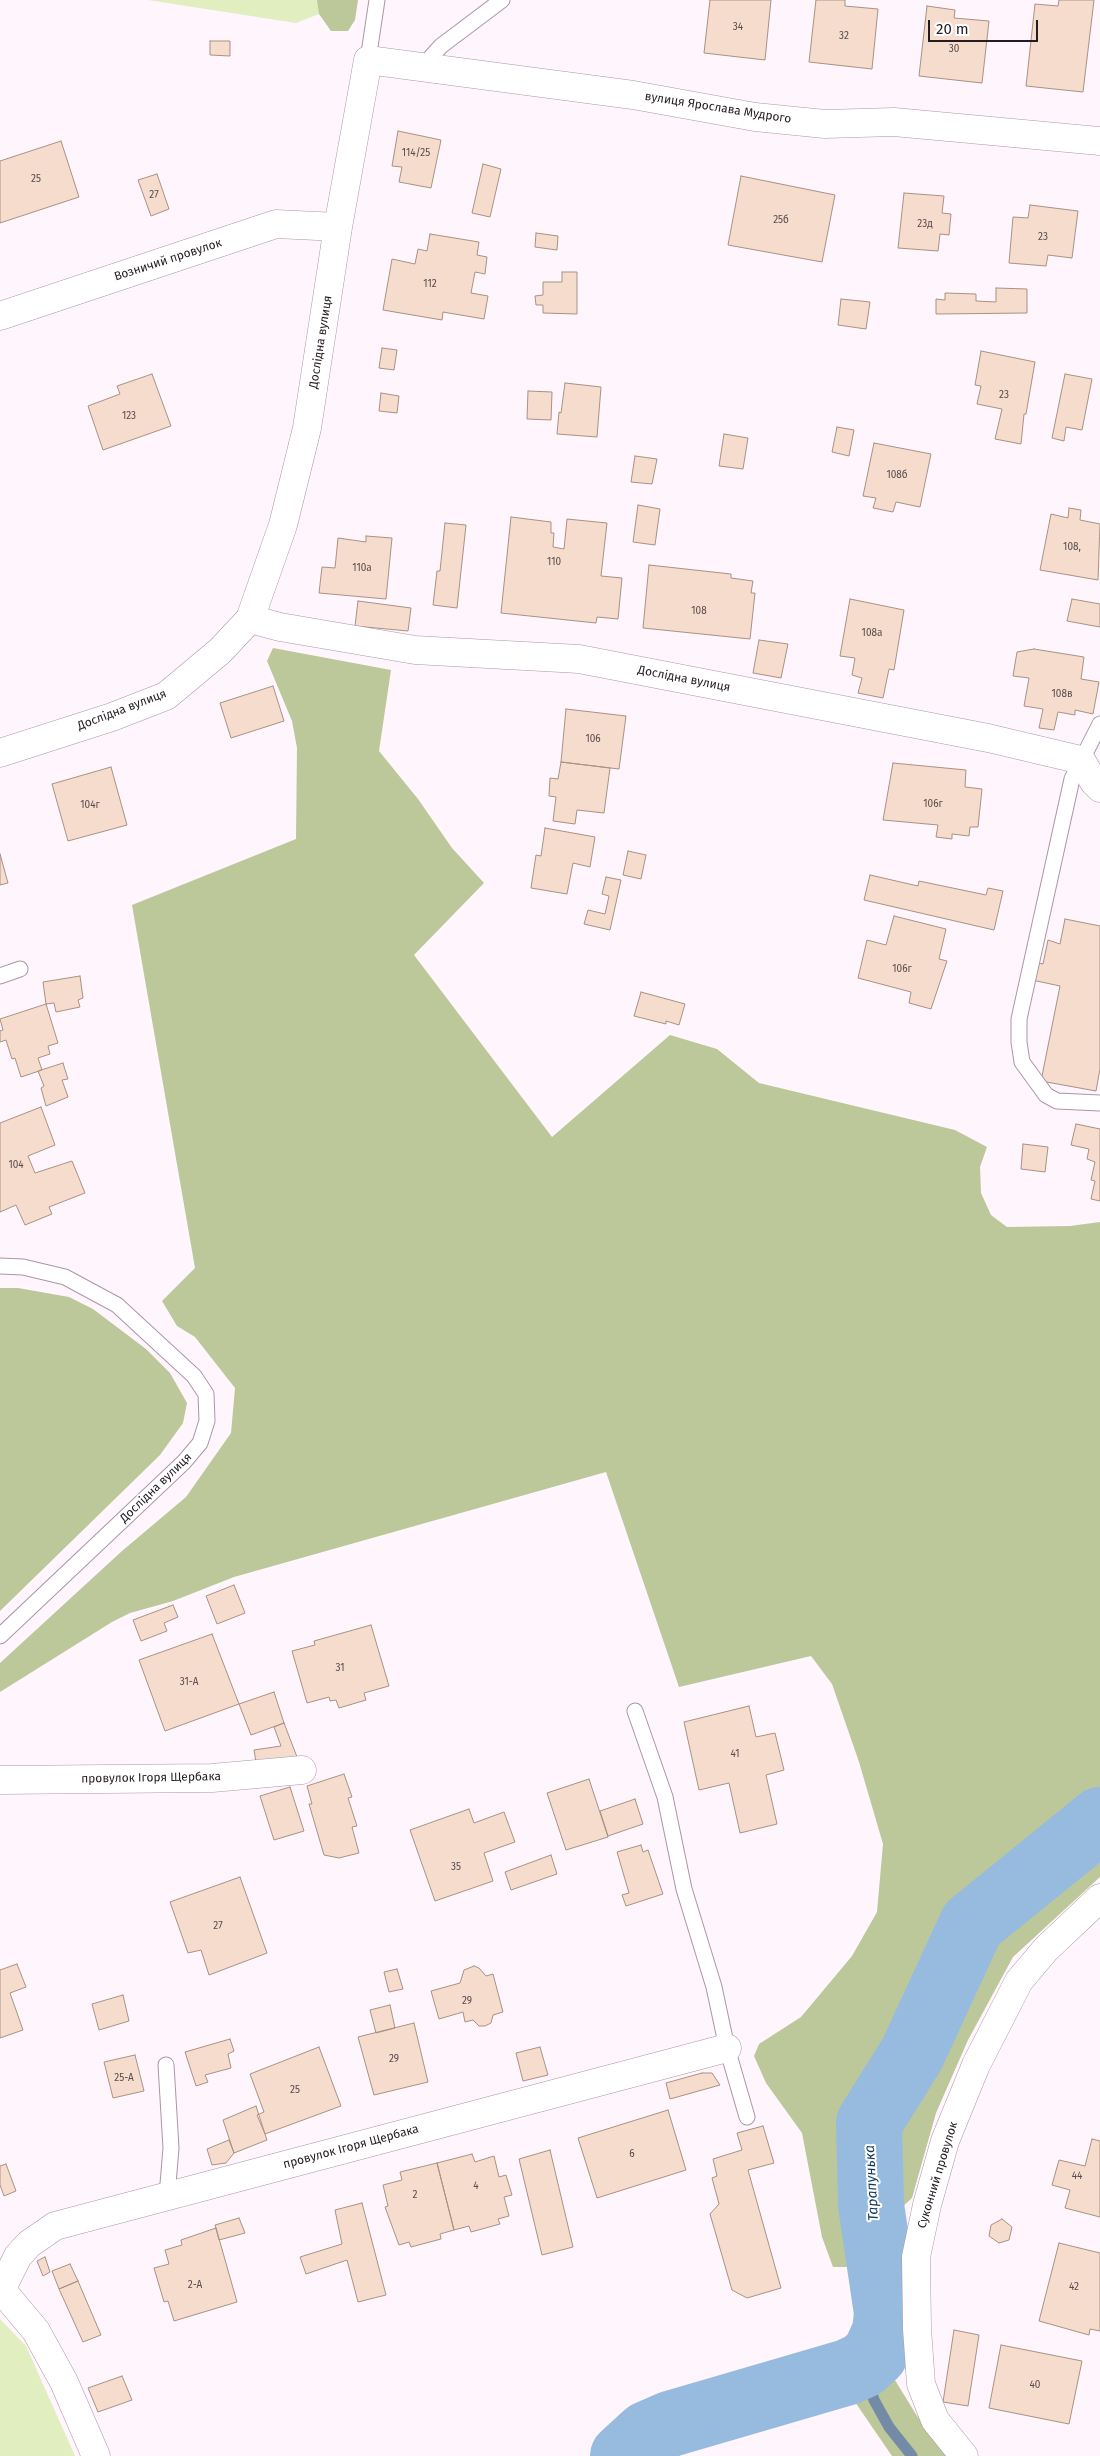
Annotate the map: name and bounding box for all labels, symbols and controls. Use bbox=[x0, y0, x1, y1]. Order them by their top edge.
scale bar bbox=[930, 10, 1040, 42]
text: 20 m bbox=[936, 20, 969, 38]
house number: 34 bbox=[733, 21, 743, 33]
house number: 32 bbox=[839, 30, 849, 42]
house number: 30 bbox=[949, 43, 959, 55]
street label: вулиця Ярослава Мудрого bbox=[644, 89, 792, 127]
house number: 114/25 bbox=[402, 147, 430, 159]
house number: 25 bbox=[31, 173, 41, 185]
house number: 27 bbox=[149, 189, 159, 201]
house number: 25б bbox=[773, 214, 789, 226]
house number: 23д bbox=[917, 218, 933, 230]
house number: 23 bbox=[1038, 231, 1048, 243]
street label: Возничий провулок bbox=[112, 236, 224, 284]
house number: 112 bbox=[423, 278, 437, 290]
street label: Дослідна вулиця bbox=[307, 294, 335, 390]
house number: 23 bbox=[999, 389, 1009, 401]
house number: 123 bbox=[122, 410, 136, 422]
house number: 108б bbox=[886, 469, 908, 481]
house number: 108, bbox=[1063, 541, 1081, 553]
house number: 110 bbox=[547, 556, 561, 568]
house number: 110а bbox=[352, 562, 372, 574]
house number: 108 bbox=[691, 605, 707, 617]
house number: 108а bbox=[862, 627, 882, 639]
street label: Дослідна вулиця bbox=[636, 663, 732, 695]
street label: Дослідна вулиця bbox=[76, 686, 168, 734]
house number: 108в bbox=[1051, 688, 1073, 700]
house number: 106 bbox=[585, 733, 601, 745]
house number: 106г bbox=[923, 798, 943, 810]
house number: 104г bbox=[80, 799, 100, 811]
house number: 106г bbox=[892, 963, 912, 975]
house number: 104 bbox=[8, 1159, 24, 1171]
street label: Дослідна вулиця bbox=[117, 1450, 195, 1526]
house number: 31 bbox=[335, 1662, 345, 1674]
house number: 31-А bbox=[180, 1676, 198, 1688]
house number: 41 bbox=[730, 1748, 740, 1760]
street label: провулок Ігоря Щербака bbox=[81, 1770, 221, 1786]
house number: 35 bbox=[451, 1861, 461, 1873]
house number: 27 bbox=[213, 1920, 223, 1932]
house number: 29 bbox=[462, 1995, 472, 2007]
house number: 29 bbox=[389, 2053, 399, 2065]
house number: 25-А bbox=[114, 2072, 134, 2084]
house number: 25 bbox=[290, 2084, 300, 2096]
street label: Суконний провулок bbox=[915, 2120, 961, 2230]
street label: провулок Ігоря Щербака bbox=[282, 2122, 420, 2172]
water label: Тарапунька bbox=[862, 2145, 882, 2221]
house number: 6 bbox=[629, 2148, 635, 2160]
house number: 44 bbox=[1072, 2170, 1082, 2182]
house number: 4 bbox=[473, 2180, 479, 2192]
house number: 2 bbox=[413, 2189, 417, 2201]
house number: 2-А bbox=[188, 2279, 202, 2291]
house number: 42 bbox=[1069, 2281, 1079, 2293]
house number: 40 bbox=[1030, 2379, 1040, 2391]

